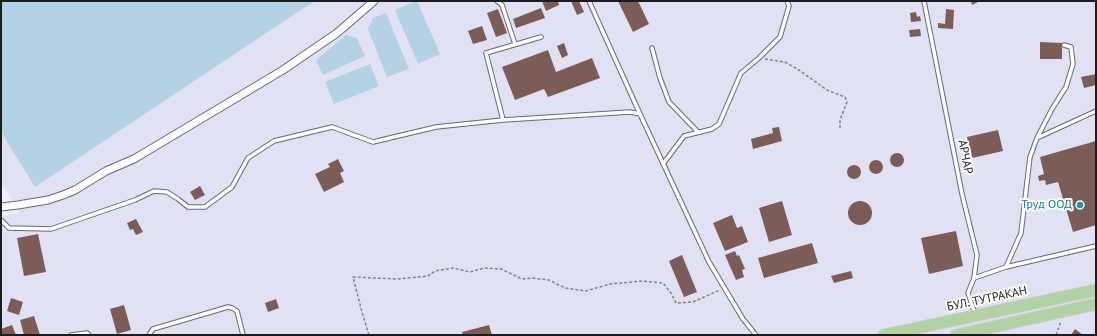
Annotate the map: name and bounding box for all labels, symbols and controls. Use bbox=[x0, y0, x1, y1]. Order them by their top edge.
street label: АРЧАР bbox=[955, 139, 975, 175]
place label: Труд ООД bbox=[1021, 198, 1072, 212]
marker: Труд ООД bbox=[1075, 200, 1085, 210]
street label: БУЛ. ТУТРАКАН bbox=[946, 283, 1028, 315]

